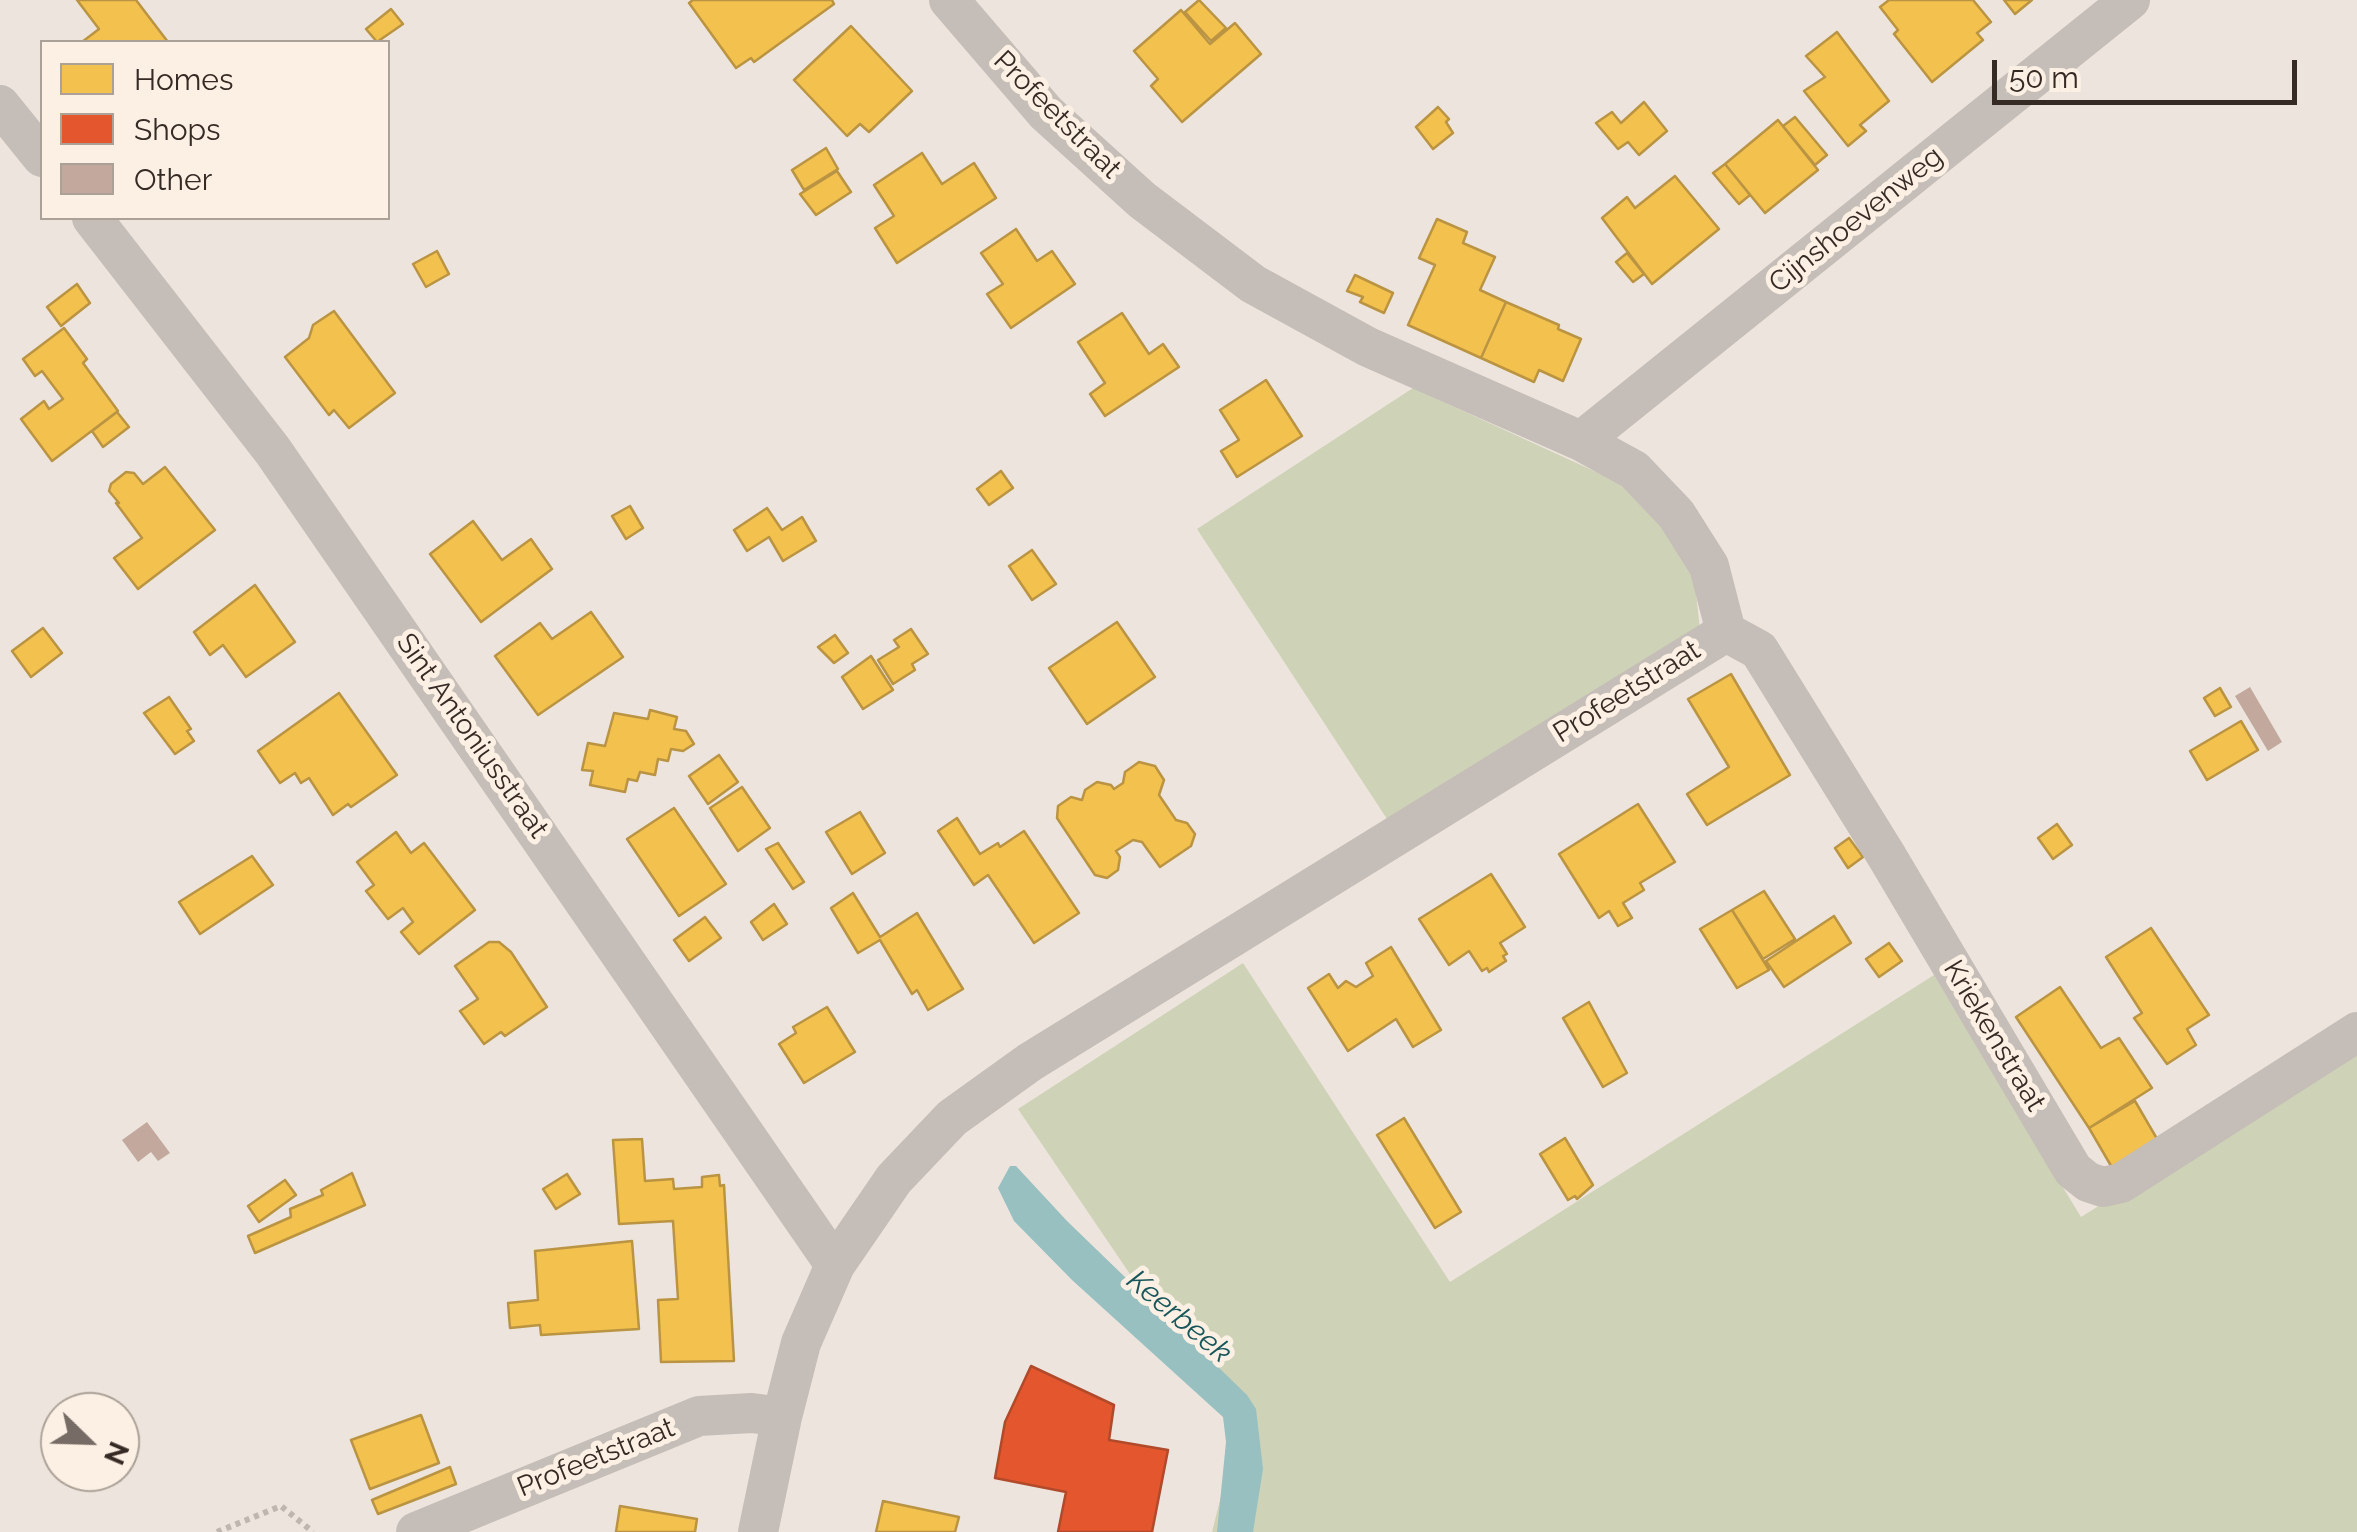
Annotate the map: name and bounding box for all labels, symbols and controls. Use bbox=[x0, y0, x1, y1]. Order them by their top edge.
legend bbox=[40, 40, 390, 220]
scale bar bbox=[1997, 40, 2302, 102]
street label: Profeetstraat bbox=[986, 44, 1128, 186]
text: 50 m bbox=[2009, 60, 2079, 95]
text: Homes bbox=[134, 62, 233, 97]
text: Shops bbox=[134, 112, 221, 147]
street label: Cijnshoevenweg bbox=[1763, 140, 1949, 300]
text: Other bbox=[134, 162, 212, 197]
street label: Sint Antoniusstraat bbox=[389, 627, 555, 845]
street label: Profeetstraat bbox=[1547, 634, 1707, 750]
street label: Kriekenstraat bbox=[1936, 955, 2052, 1117]
water label: Keerbeek bbox=[1119, 1263, 1239, 1371]
north arrow bbox=[40, 1392, 140, 1492]
street label: Profeetstraat bbox=[512, 1411, 680, 1505]
text: N bbox=[97, 1437, 136, 1469]

